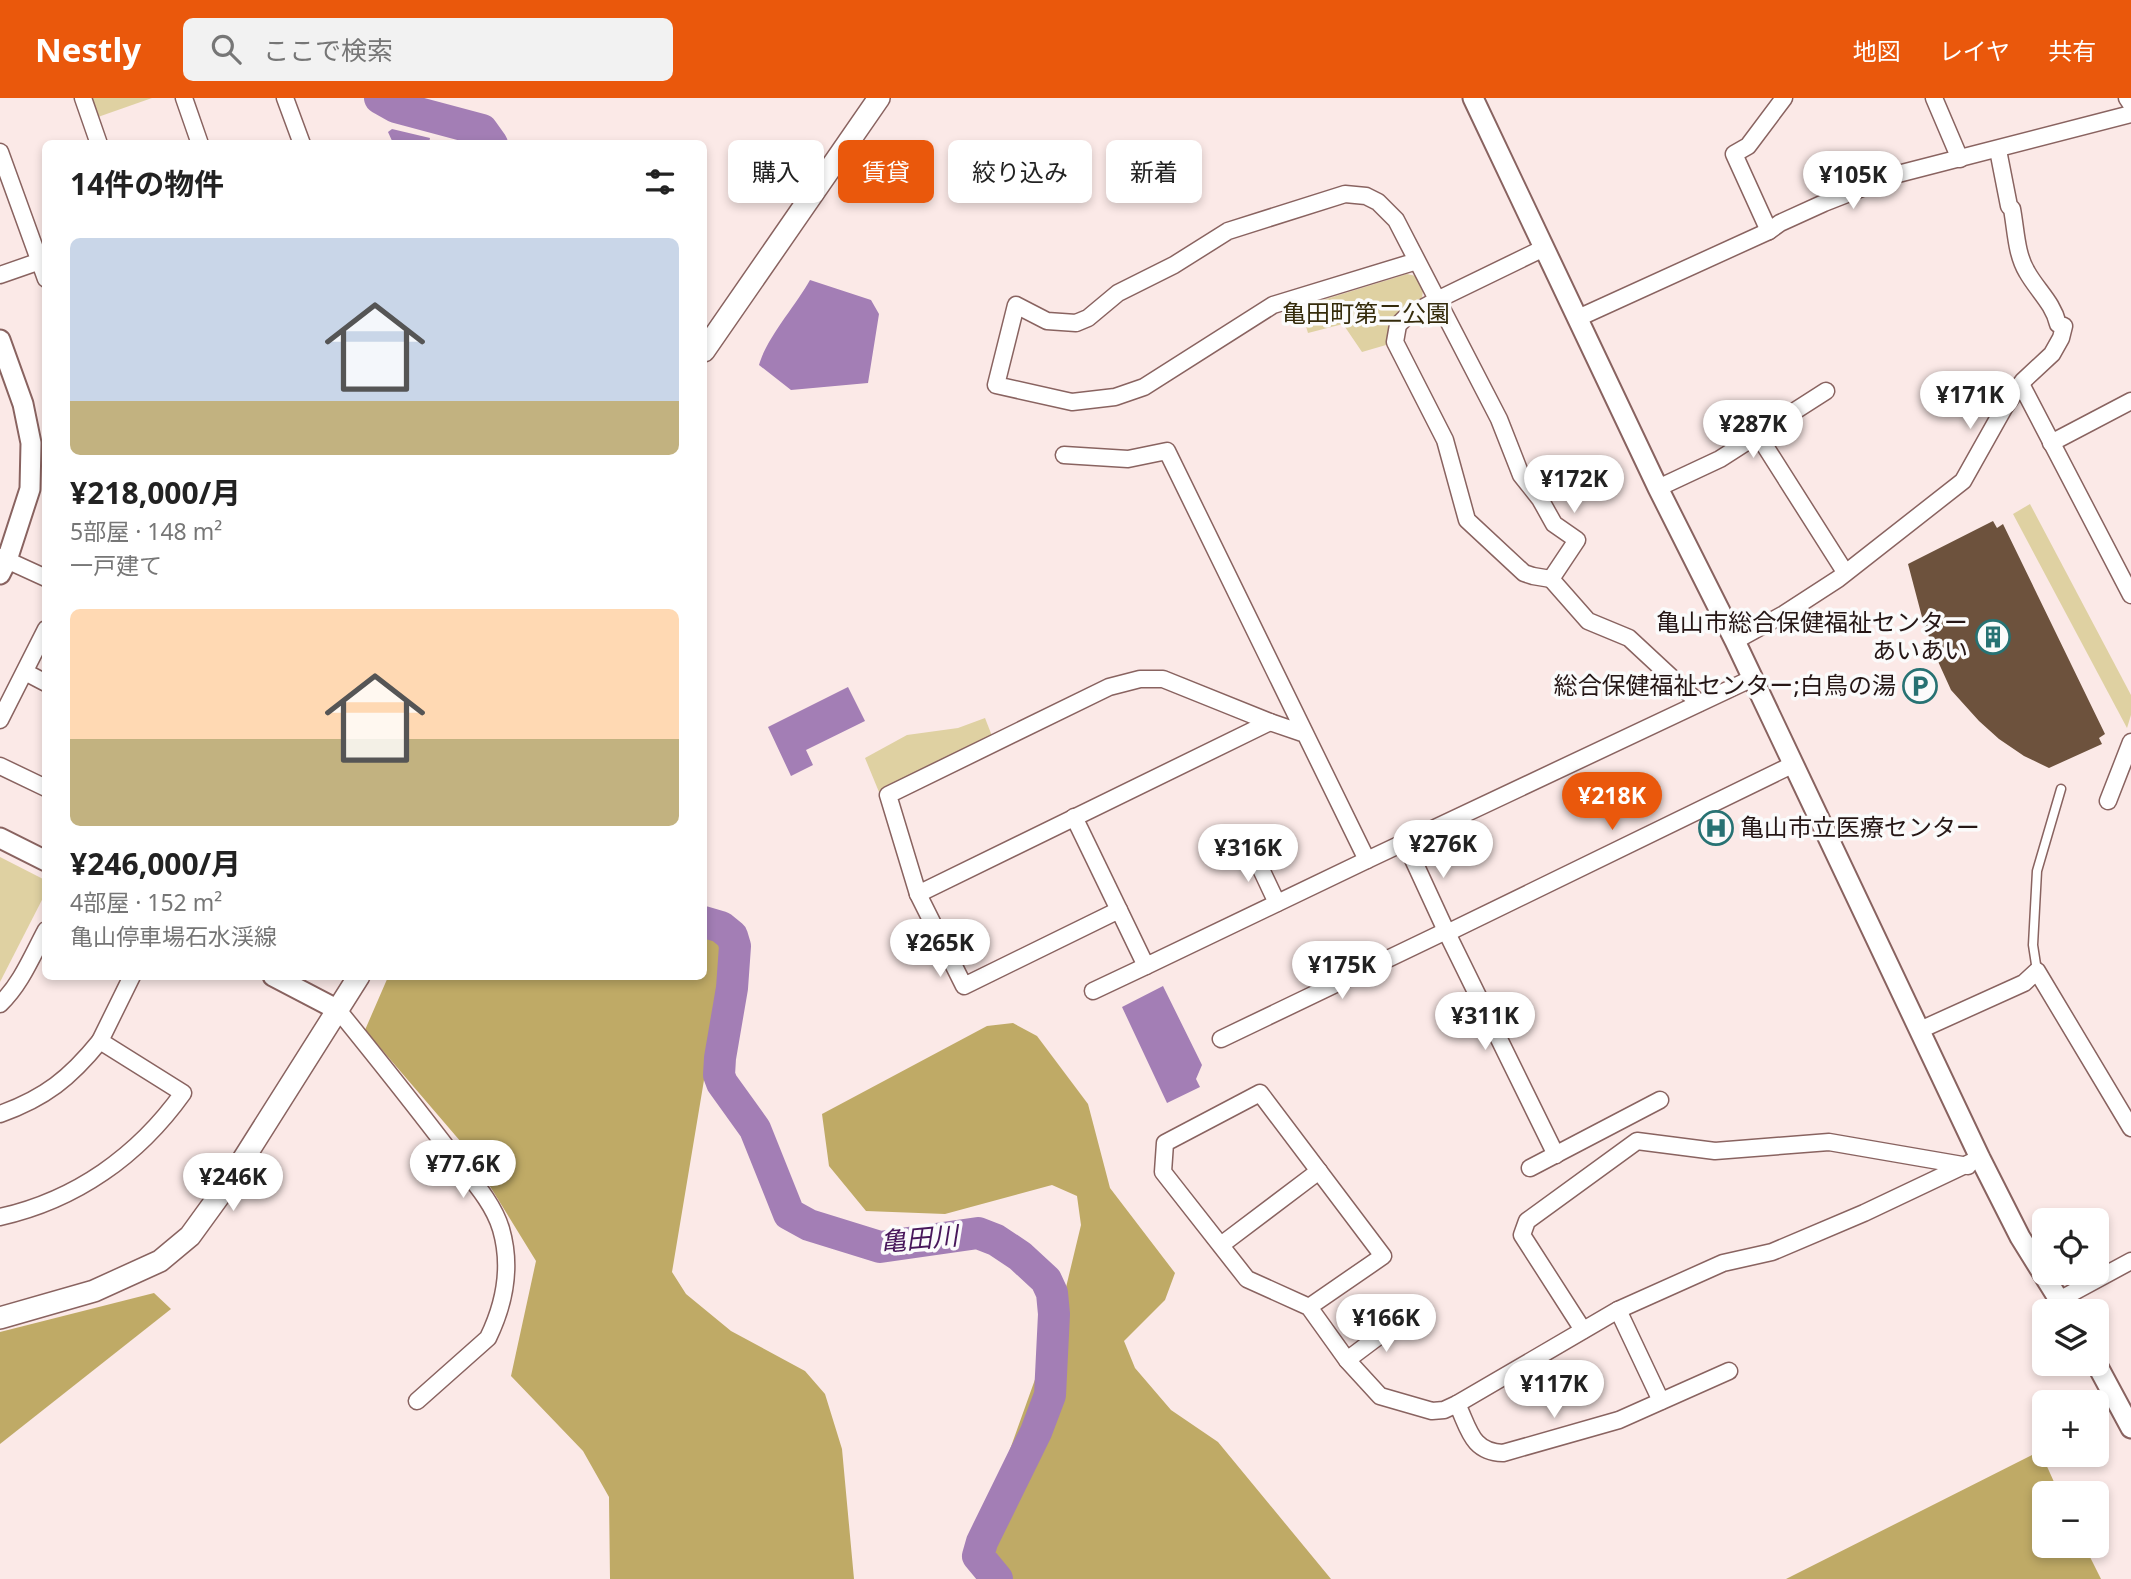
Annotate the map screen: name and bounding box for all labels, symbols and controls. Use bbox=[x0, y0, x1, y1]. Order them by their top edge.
search box bbox=[183, 18, 673, 81]
text: Nestly bbox=[35, 27, 141, 72]
icon: search bbox=[207, 30, 245, 68]
text: ここで検索 bbox=[263, 32, 393, 68]
text: 地図 bbox=[1853, 34, 1901, 67]
text: レイヤ bbox=[1939, 34, 2010, 67]
text: 共有 bbox=[2048, 34, 2096, 67]
chip: 購入 bbox=[728, 140, 824, 203]
chip: 賃貸 bbox=[838, 140, 934, 203]
chip: 絞り込み bbox=[948, 140, 1092, 203]
chip: 新着 bbox=[1106, 140, 1202, 203]
pin: ¥105K bbox=[1804, 152, 1902, 211]
text: ¥105K bbox=[1819, 158, 1887, 190]
text: 14件の物件 bbox=[70, 163, 224, 204]
icon: filters bbox=[641, 163, 679, 201]
icon: home bbox=[312, 284, 438, 410]
park label: 亀田町第二公園 bbox=[1282, 296, 1450, 329]
pin: ¥171K bbox=[1921, 372, 2019, 431]
text: ¥171K bbox=[1936, 378, 2004, 410]
pin: ¥287K bbox=[1704, 400, 1802, 460]
text: ¥287K bbox=[1719, 407, 1787, 439]
pin: ¥172K bbox=[1525, 456, 1623, 515]
text: ¥172K bbox=[1540, 462, 1608, 494]
text: ¥218,000/月 bbox=[70, 472, 241, 513]
text: 5部屋 · 148 m² bbox=[70, 515, 222, 547]
text: 一戸建て bbox=[70, 549, 162, 581]
place label: 亀山市総合保健福祉センター あいあい bbox=[1656, 605, 1968, 666]
building icon: 亀山市総合保健福祉センター あいあい bbox=[1974, 618, 2012, 656]
icon: home bbox=[312, 655, 438, 781]
parking icon: 総合保健福祉センター;白鳥の湯 bbox=[1901, 667, 1939, 705]
place label: 総合保健福祉センター;白鳥の湯 bbox=[1554, 668, 1896, 701]
pin: ¥218K bbox=[1563, 772, 1661, 832]
text: ¥218K bbox=[1578, 779, 1646, 811]
hospital icon: 亀山市立医療センター bbox=[1697, 809, 1735, 847]
place label: 亀山市立医療センター bbox=[1740, 810, 1980, 843]
pin: ¥276K bbox=[1394, 820, 1492, 880]
pin: ¥316K bbox=[1199, 824, 1297, 884]
text: ¥276K bbox=[1409, 827, 1477, 859]
text: ¥316K bbox=[1214, 831, 1282, 863]
text: ¥246,000/月 bbox=[70, 843, 241, 884]
text: 4部屋 · 152 m² bbox=[70, 886, 222, 918]
text: 亀山停車場石水渓線 bbox=[70, 920, 277, 952]
pin: ¥265K bbox=[891, 920, 989, 979]
text: ¥265K bbox=[906, 926, 974, 958]
pin: ¥175K bbox=[1293, 942, 1391, 1001]
text: ¥175K bbox=[1308, 948, 1376, 980]
pin: ¥311K bbox=[1436, 992, 1534, 1052]
text: ¥311K bbox=[1451, 999, 1519, 1031]
pin: ¥77.6K bbox=[406, 1140, 520, 1200]
text: ¥77.6K bbox=[426, 1147, 500, 1179]
pin: ¥246K bbox=[184, 1154, 282, 1213]
text: ¥246K bbox=[199, 1160, 267, 1192]
map controls bbox=[2032, 1208, 2109, 1558]
button: locate bbox=[2032, 1208, 2109, 1285]
water label: 亀田川 bbox=[878, 1216, 962, 1259]
pin: ¥166K bbox=[1337, 1294, 1435, 1354]
button: layers bbox=[2032, 1299, 2109, 1376]
text: ¥166K bbox=[1352, 1301, 1420, 1333]
pin: ¥117K bbox=[1505, 1360, 1603, 1420]
text: ¥117K bbox=[1520, 1367, 1588, 1399]
button: + bbox=[2032, 1390, 2109, 1467]
button: − bbox=[2032, 1481, 2109, 1558]

